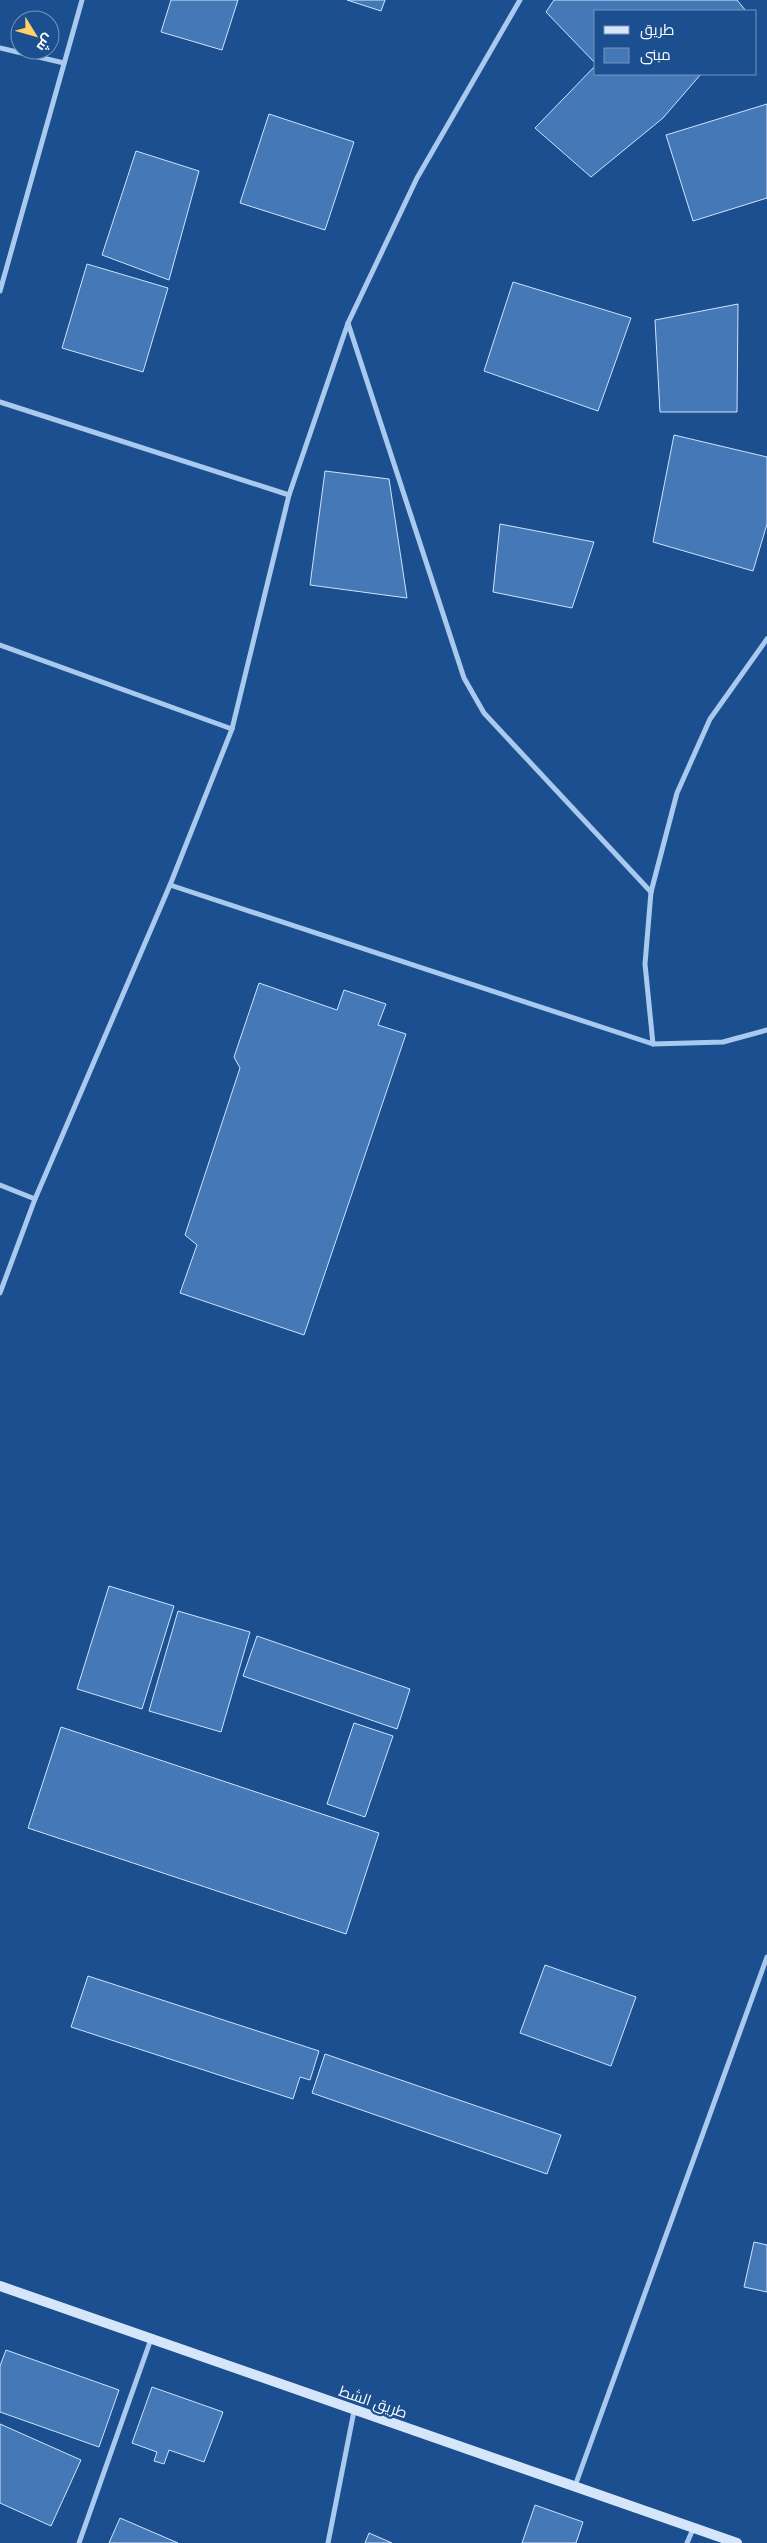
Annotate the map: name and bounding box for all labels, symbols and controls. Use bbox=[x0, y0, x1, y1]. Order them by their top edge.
north arrow bbox=[10, 10, 60, 60]
legend bbox=[594, 10, 757, 75]
text: طريق bbox=[640, 20, 674, 40]
text: ش bbox=[32, 30, 58, 55]
text: مبنى bbox=[640, 45, 671, 65]
street label: طريق الشط bbox=[336, 2381, 410, 2423]

